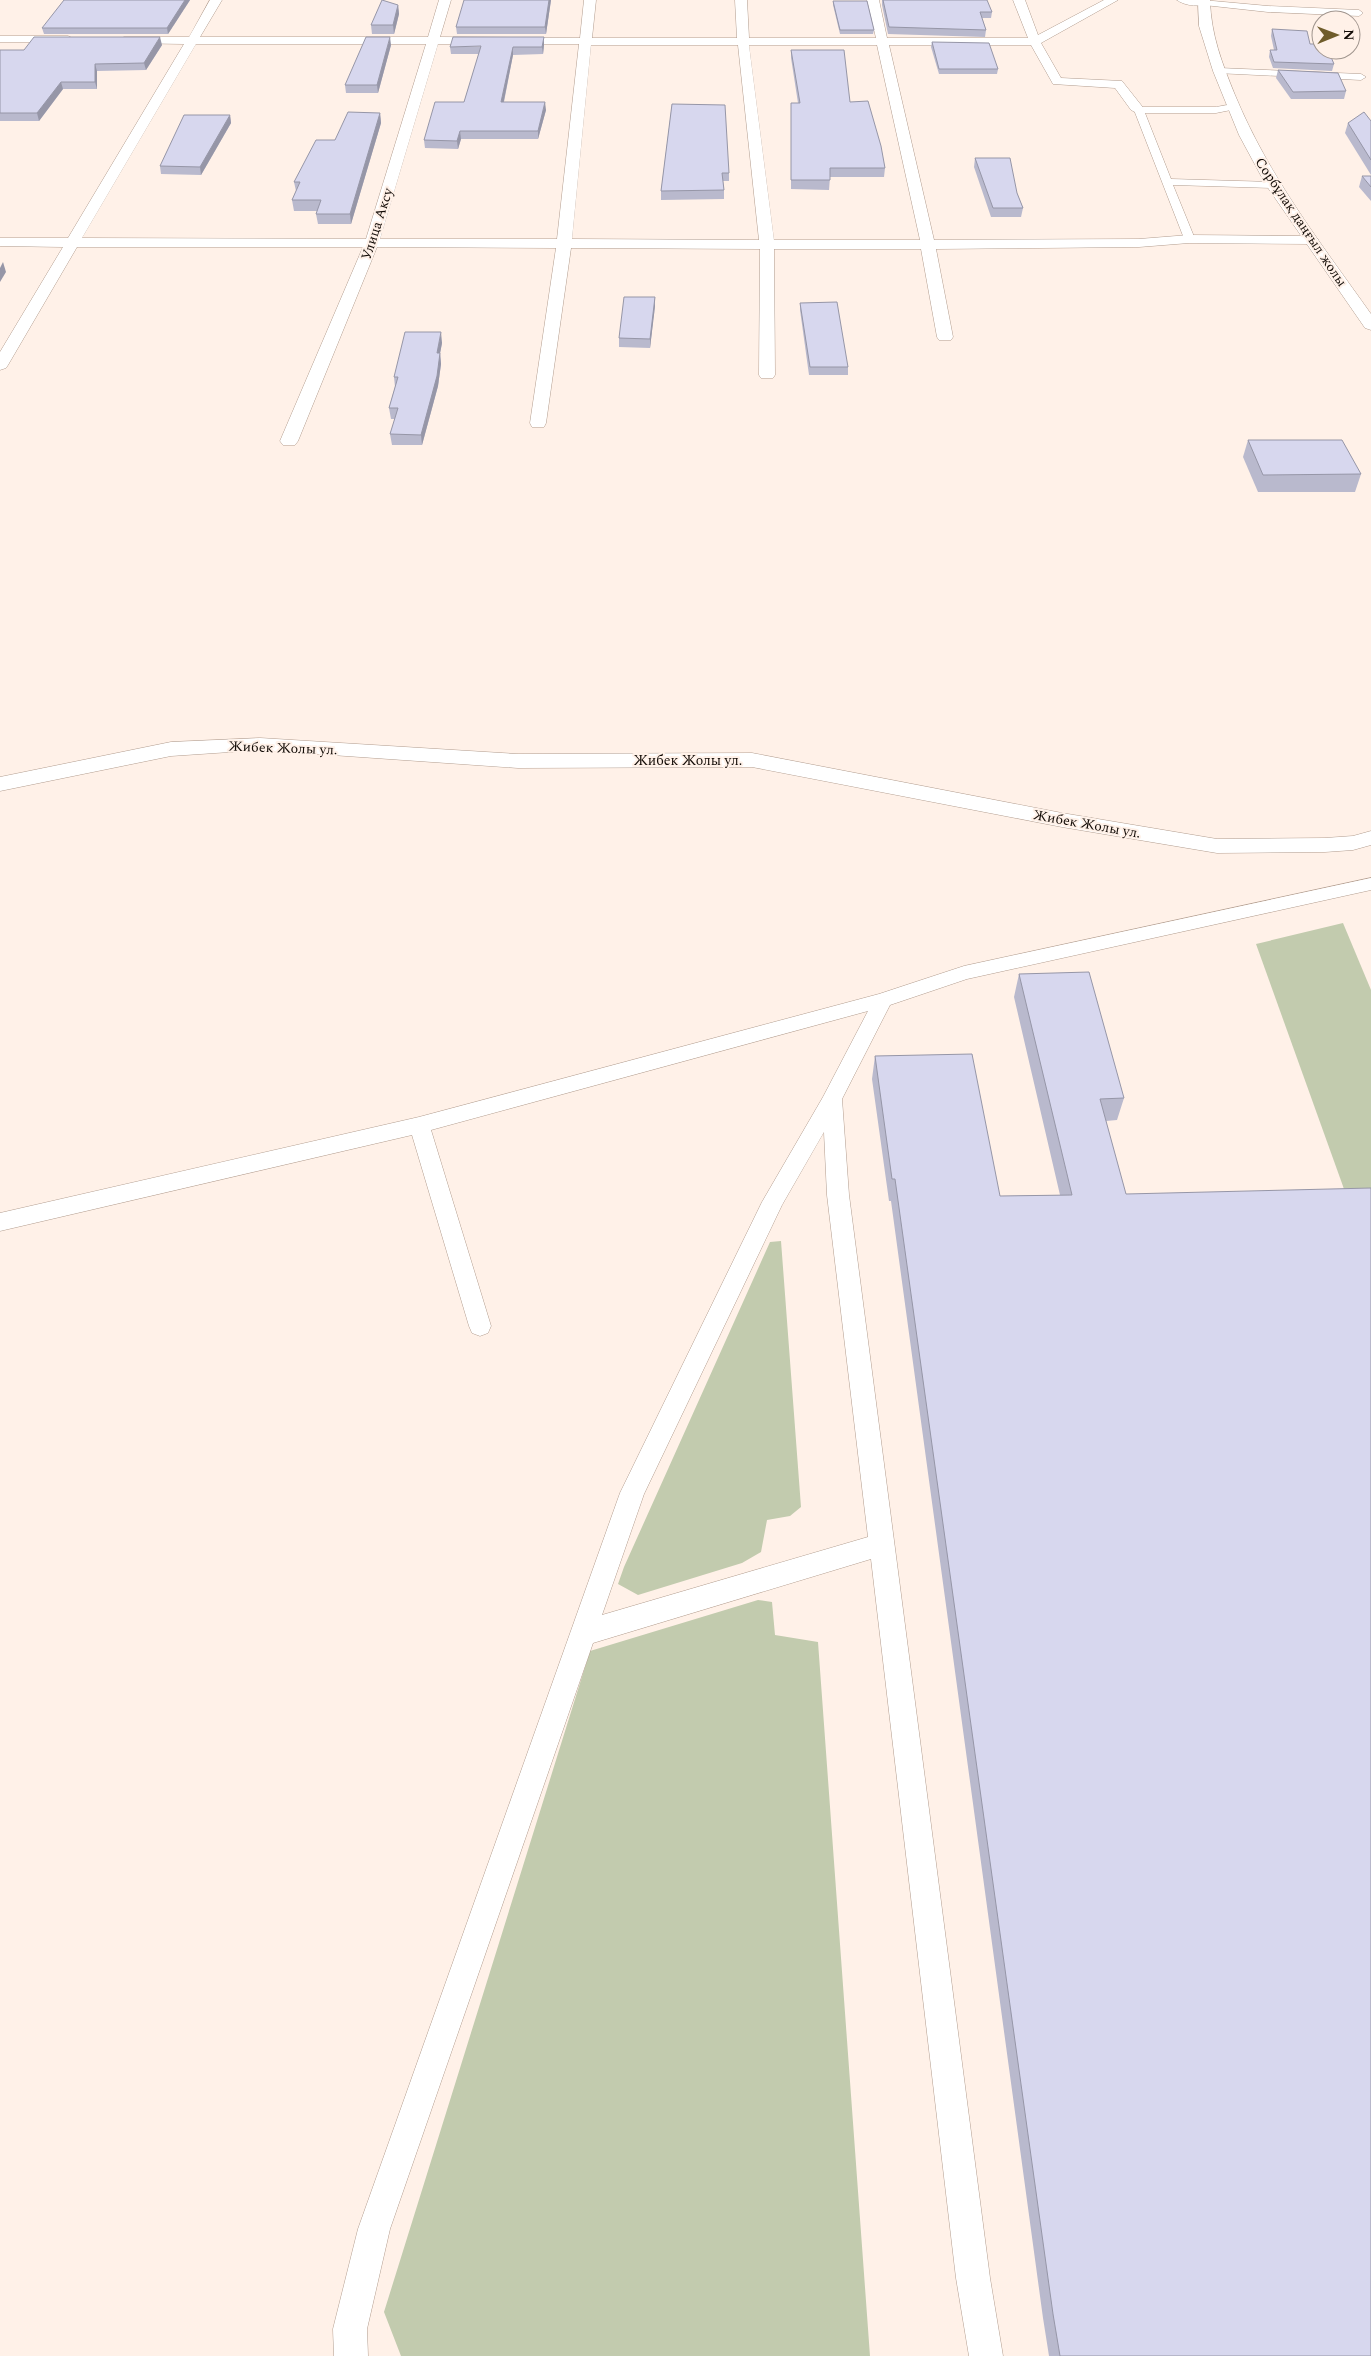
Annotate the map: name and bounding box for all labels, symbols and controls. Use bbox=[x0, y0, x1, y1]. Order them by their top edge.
north arrow bbox=[1311, 10, 1361, 60]
text: N bbox=[1338, 29, 1359, 41]
street label: Сорбұлақ даңғыл жолы bbox=[1250, 153, 1352, 291]
street label: Улица Аксу bbox=[355, 184, 399, 263]
street label: Жибек Жолы ул. bbox=[228, 736, 338, 760]
street label: Жибек Жолы ул. bbox=[634, 750, 742, 771]
street label: Жибек Жолы ул. bbox=[1032, 804, 1142, 844]

